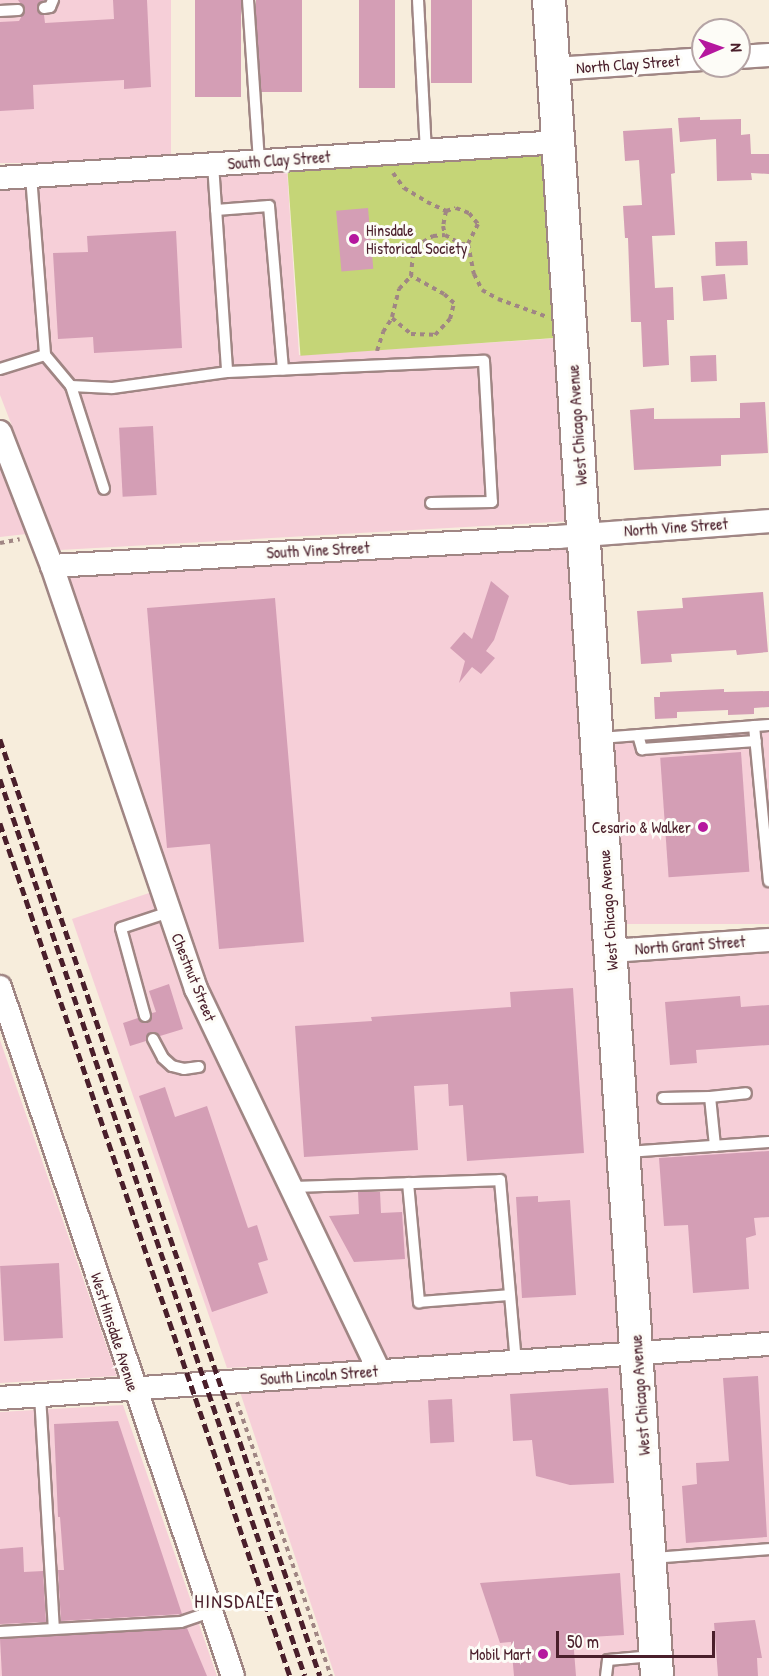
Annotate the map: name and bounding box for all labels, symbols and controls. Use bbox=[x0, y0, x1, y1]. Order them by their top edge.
north arrow bbox=[691, 18, 751, 78]
text: N bbox=[726, 43, 748, 52]
street label: North Clay Street bbox=[575, 51, 681, 77]
street label: South Clay Street bbox=[227, 147, 331, 173]
place label: Hinsdale Historical Society bbox=[366, 220, 468, 258]
marker: Hinsdale Historical Society bbox=[347, 232, 361, 246]
street label: West Chicago Avenue bbox=[563, 364, 591, 486]
street label: North Vine Street bbox=[623, 514, 729, 540]
street label: South Vine Street bbox=[266, 538, 370, 562]
place label: Cesario & Walker bbox=[592, 817, 691, 837]
marker: Cesario & Walker bbox=[696, 820, 710, 834]
street label: West Chicago Avenue bbox=[594, 849, 622, 971]
street label: Chestnut Street bbox=[168, 930, 220, 1024]
street label: North Grant Street bbox=[634, 932, 746, 958]
street label: West Hinsdale Avenue bbox=[87, 1270, 143, 1394]
street label: West Chicago Avenue bbox=[626, 1334, 654, 1456]
street label: South Lincoln Street bbox=[260, 1361, 378, 1389]
district label: HINSDALE bbox=[194, 1588, 276, 1612]
scale bar bbox=[559, 1619, 718, 1657]
text: 50 m bbox=[567, 1629, 599, 1654]
place label: Mobil Mart bbox=[469, 1644, 531, 1664]
marker: Mobil Mart bbox=[536, 1647, 550, 1661]

